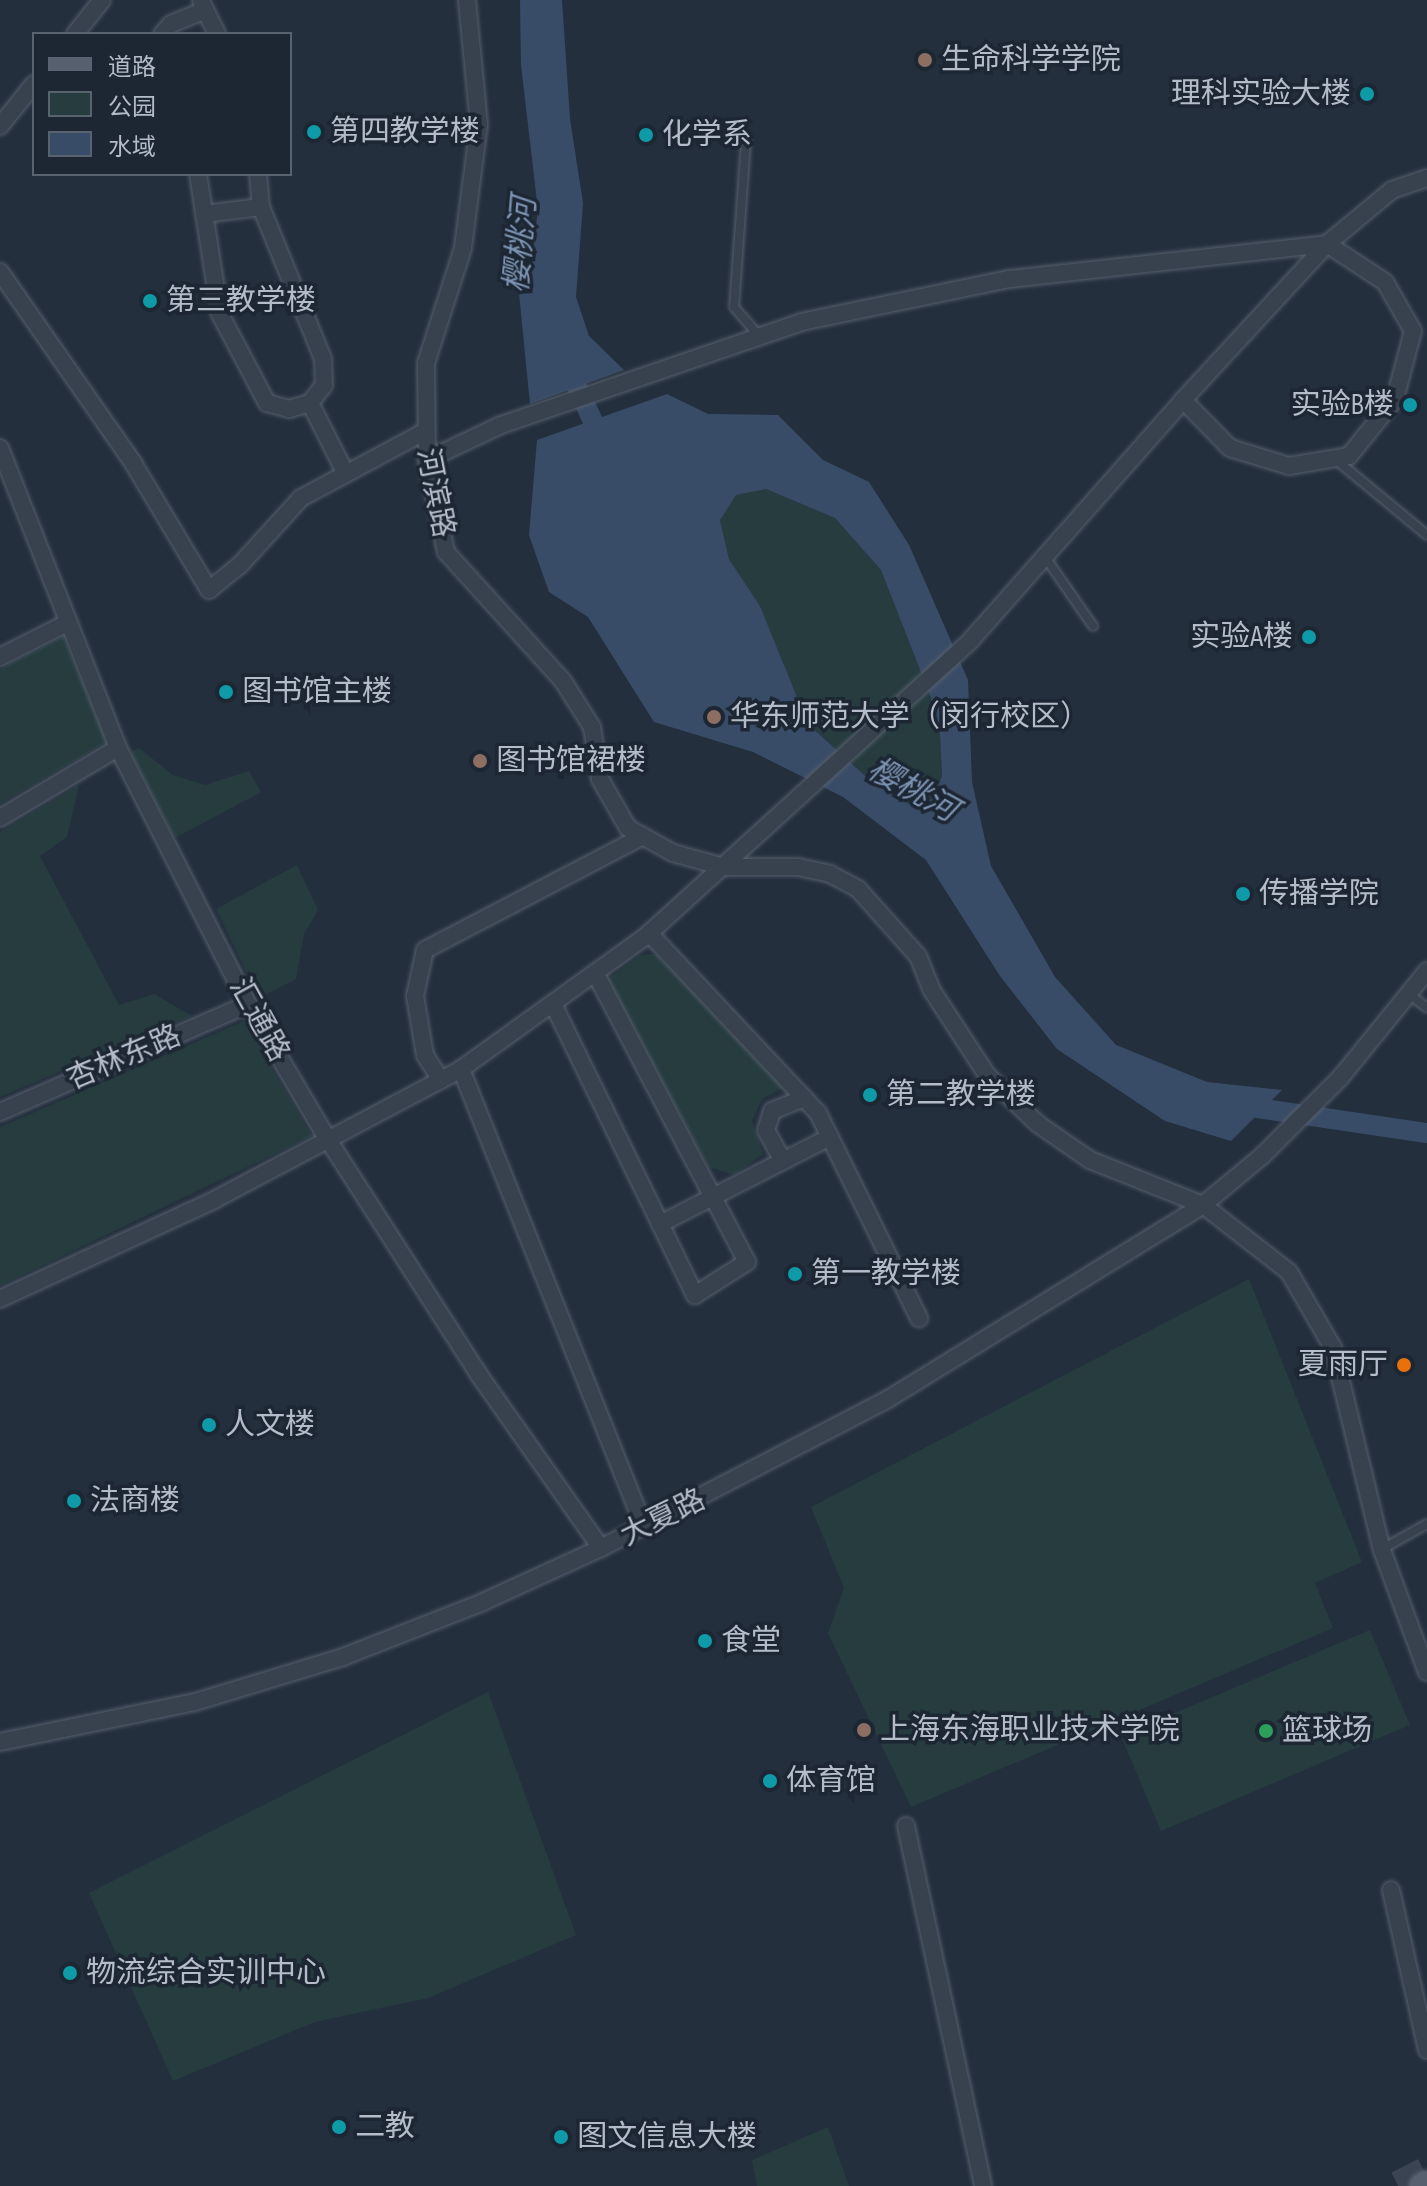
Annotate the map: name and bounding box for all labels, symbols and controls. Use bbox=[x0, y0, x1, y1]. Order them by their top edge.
legend bbox=[32, 32, 292, 176]
place label: 生命科学学院 bbox=[941, 42, 1121, 78]
marker: 生命科学学院 bbox=[916, 51, 934, 69]
text: 道路 bbox=[108, 53, 156, 82]
place label: 理科实验大楼 bbox=[1171, 76, 1351, 112]
marker: 理科实验大楼 bbox=[1358, 85, 1376, 103]
text: 公园 bbox=[108, 93, 156, 122]
place label: 第四教学楼 bbox=[330, 114, 480, 150]
place label: 化学系 bbox=[662, 117, 752, 153]
marker: 第四教学楼 bbox=[305, 123, 323, 141]
marker: 化学系 bbox=[637, 126, 655, 144]
text: 水域 bbox=[108, 133, 156, 162]
water label: 樱桃河 bbox=[499, 196, 545, 294]
place label: 第三教学楼 bbox=[166, 283, 316, 319]
marker: 第三教学楼 bbox=[141, 292, 159, 310]
place label: 实验B楼 bbox=[1291, 387, 1394, 423]
marker: 实验B楼 bbox=[1401, 396, 1419, 414]
street label: 河滨路 bbox=[409, 445, 461, 541]
place label: 实验A楼 bbox=[1190, 619, 1293, 655]
marker: 实验A楼 bbox=[1300, 628, 1318, 646]
place label: 图书馆主楼 bbox=[242, 674, 392, 710]
marker: 图书馆主楼 bbox=[217, 683, 235, 701]
place label: 华东师范大学（闵行校区） bbox=[730, 699, 1090, 735]
marker: 华东师范大学（闵行校区） bbox=[705, 708, 723, 726]
place label: 图书馆裙楼 bbox=[496, 743, 646, 779]
water label: 樱桃河 bbox=[861, 751, 963, 831]
marker: 图书馆裙楼 bbox=[471, 752, 489, 770]
place label: 传播学院 bbox=[1259, 876, 1379, 912]
marker: 传播学院 bbox=[1234, 885, 1252, 903]
street label: 汇通路 bbox=[221, 972, 297, 1068]
street label: 杏林东路 bbox=[62, 1018, 186, 1098]
place label: 第二教学楼 bbox=[886, 1077, 1036, 1113]
marker: 第二教学楼 bbox=[861, 1086, 879, 1104]
place label: 第一教学楼 bbox=[811, 1256, 961, 1292]
marker: 第一教学楼 bbox=[786, 1265, 804, 1283]
place label: 夏雨厅 bbox=[1298, 1347, 1388, 1383]
marker: 夏雨厅 bbox=[1395, 1356, 1413, 1374]
place label: 人文楼 bbox=[225, 1407, 315, 1443]
marker: 人文楼 bbox=[200, 1416, 218, 1434]
street label: 大夏路 bbox=[615, 1482, 711, 1554]
place label: 法商楼 bbox=[90, 1483, 180, 1519]
marker: 法商楼 bbox=[65, 1492, 83, 1510]
place label: 食堂 bbox=[721, 1623, 781, 1659]
marker: 食堂 bbox=[696, 1632, 714, 1650]
place label: 上海东海职业技术学院 bbox=[880, 1712, 1180, 1748]
place label: 篮球场 bbox=[1282, 1713, 1372, 1749]
marker: 上海东海职业技术学院 bbox=[855, 1721, 873, 1739]
marker: 篮球场 bbox=[1257, 1722, 1275, 1740]
place label: 体育馆 bbox=[786, 1763, 876, 1799]
marker: 体育馆 bbox=[761, 1772, 779, 1790]
place label: 物流综合实训中心 bbox=[86, 1955, 326, 1991]
marker: 物流综合实训中心 bbox=[61, 1964, 79, 1982]
place label: 二教 bbox=[355, 2109, 415, 2145]
marker: 二教 bbox=[330, 2118, 348, 2136]
place label: 图文信息大楼 bbox=[577, 2119, 757, 2155]
marker: 图文信息大楼 bbox=[552, 2128, 570, 2146]

